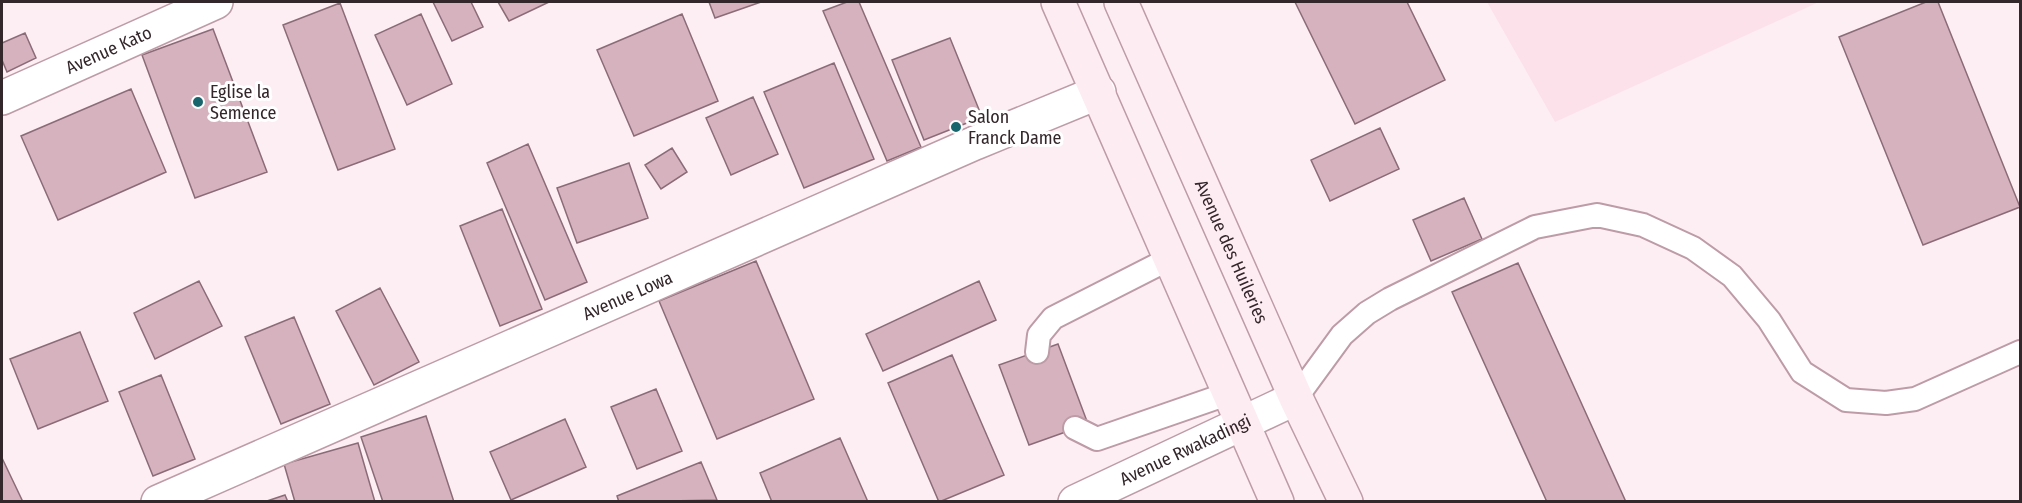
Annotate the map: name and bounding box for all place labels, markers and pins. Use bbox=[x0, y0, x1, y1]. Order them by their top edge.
place label: Eglise la Semence bbox=[210, 81, 276, 124]
marker: Eglise la Semence bbox=[191, 95, 205, 109]
place label: Salon Franck Dame bbox=[968, 106, 1062, 149]
marker: Salon Franck Dame bbox=[949, 120, 963, 134]

